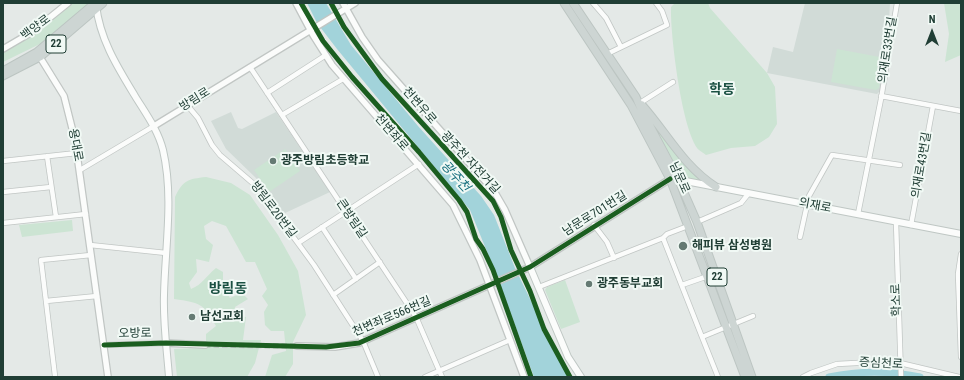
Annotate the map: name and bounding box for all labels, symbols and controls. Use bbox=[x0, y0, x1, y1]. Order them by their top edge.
street label: 백양로 bbox=[18, 12, 54, 44]
north arrow bbox=[912, 12, 952, 52]
text: N bbox=[929, 13, 935, 26]
street label: 의재로33번길 bbox=[876, 16, 900, 84]
road number: 22 bbox=[46, 35, 66, 53]
district label: 학동 bbox=[709, 82, 735, 98]
street label: 방림로 bbox=[177, 85, 213, 115]
street label: 천변우로 bbox=[399, 85, 439, 127]
street label: 천변좌로 bbox=[371, 112, 411, 154]
street label: 용대로 bbox=[65, 127, 85, 163]
street label: 광주천 자전거길 bbox=[437, 129, 503, 197]
street label: 의재로43번길 bbox=[909, 131, 935, 199]
place label: 광주방림초등학교 bbox=[281, 154, 369, 168]
marker: 광주방림초등학교 bbox=[268, 156, 278, 166]
water label: 광주천 bbox=[437, 158, 473, 196]
street label: 남문로 bbox=[666, 160, 692, 196]
street label: 방림로20번길 bbox=[247, 179, 299, 241]
street label: 남문로701번길 bbox=[560, 189, 630, 239]
street label: 의재로 bbox=[797, 196, 833, 216]
street label: 큰방림길 bbox=[333, 197, 369, 241]
place label: 해피뷰 삼성병원 bbox=[692, 239, 772, 253]
marker: 해피뷰 삼성병원 bbox=[677, 240, 689, 252]
road number: 22 bbox=[707, 268, 727, 286]
place label: 광주동부교회 bbox=[597, 277, 663, 291]
marker: 광주동부교회 bbox=[584, 279, 594, 289]
district label: 방림동 bbox=[209, 281, 247, 297]
street label: 학소로 bbox=[889, 283, 905, 317]
street label: 천변좌로566번길 bbox=[351, 294, 433, 340]
place label: 남선교회 bbox=[200, 310, 244, 324]
marker: 남선교회 bbox=[187, 312, 197, 322]
street label: 오방로 bbox=[118, 327, 152, 341]
street label: 증심천로 bbox=[859, 356, 903, 372]

